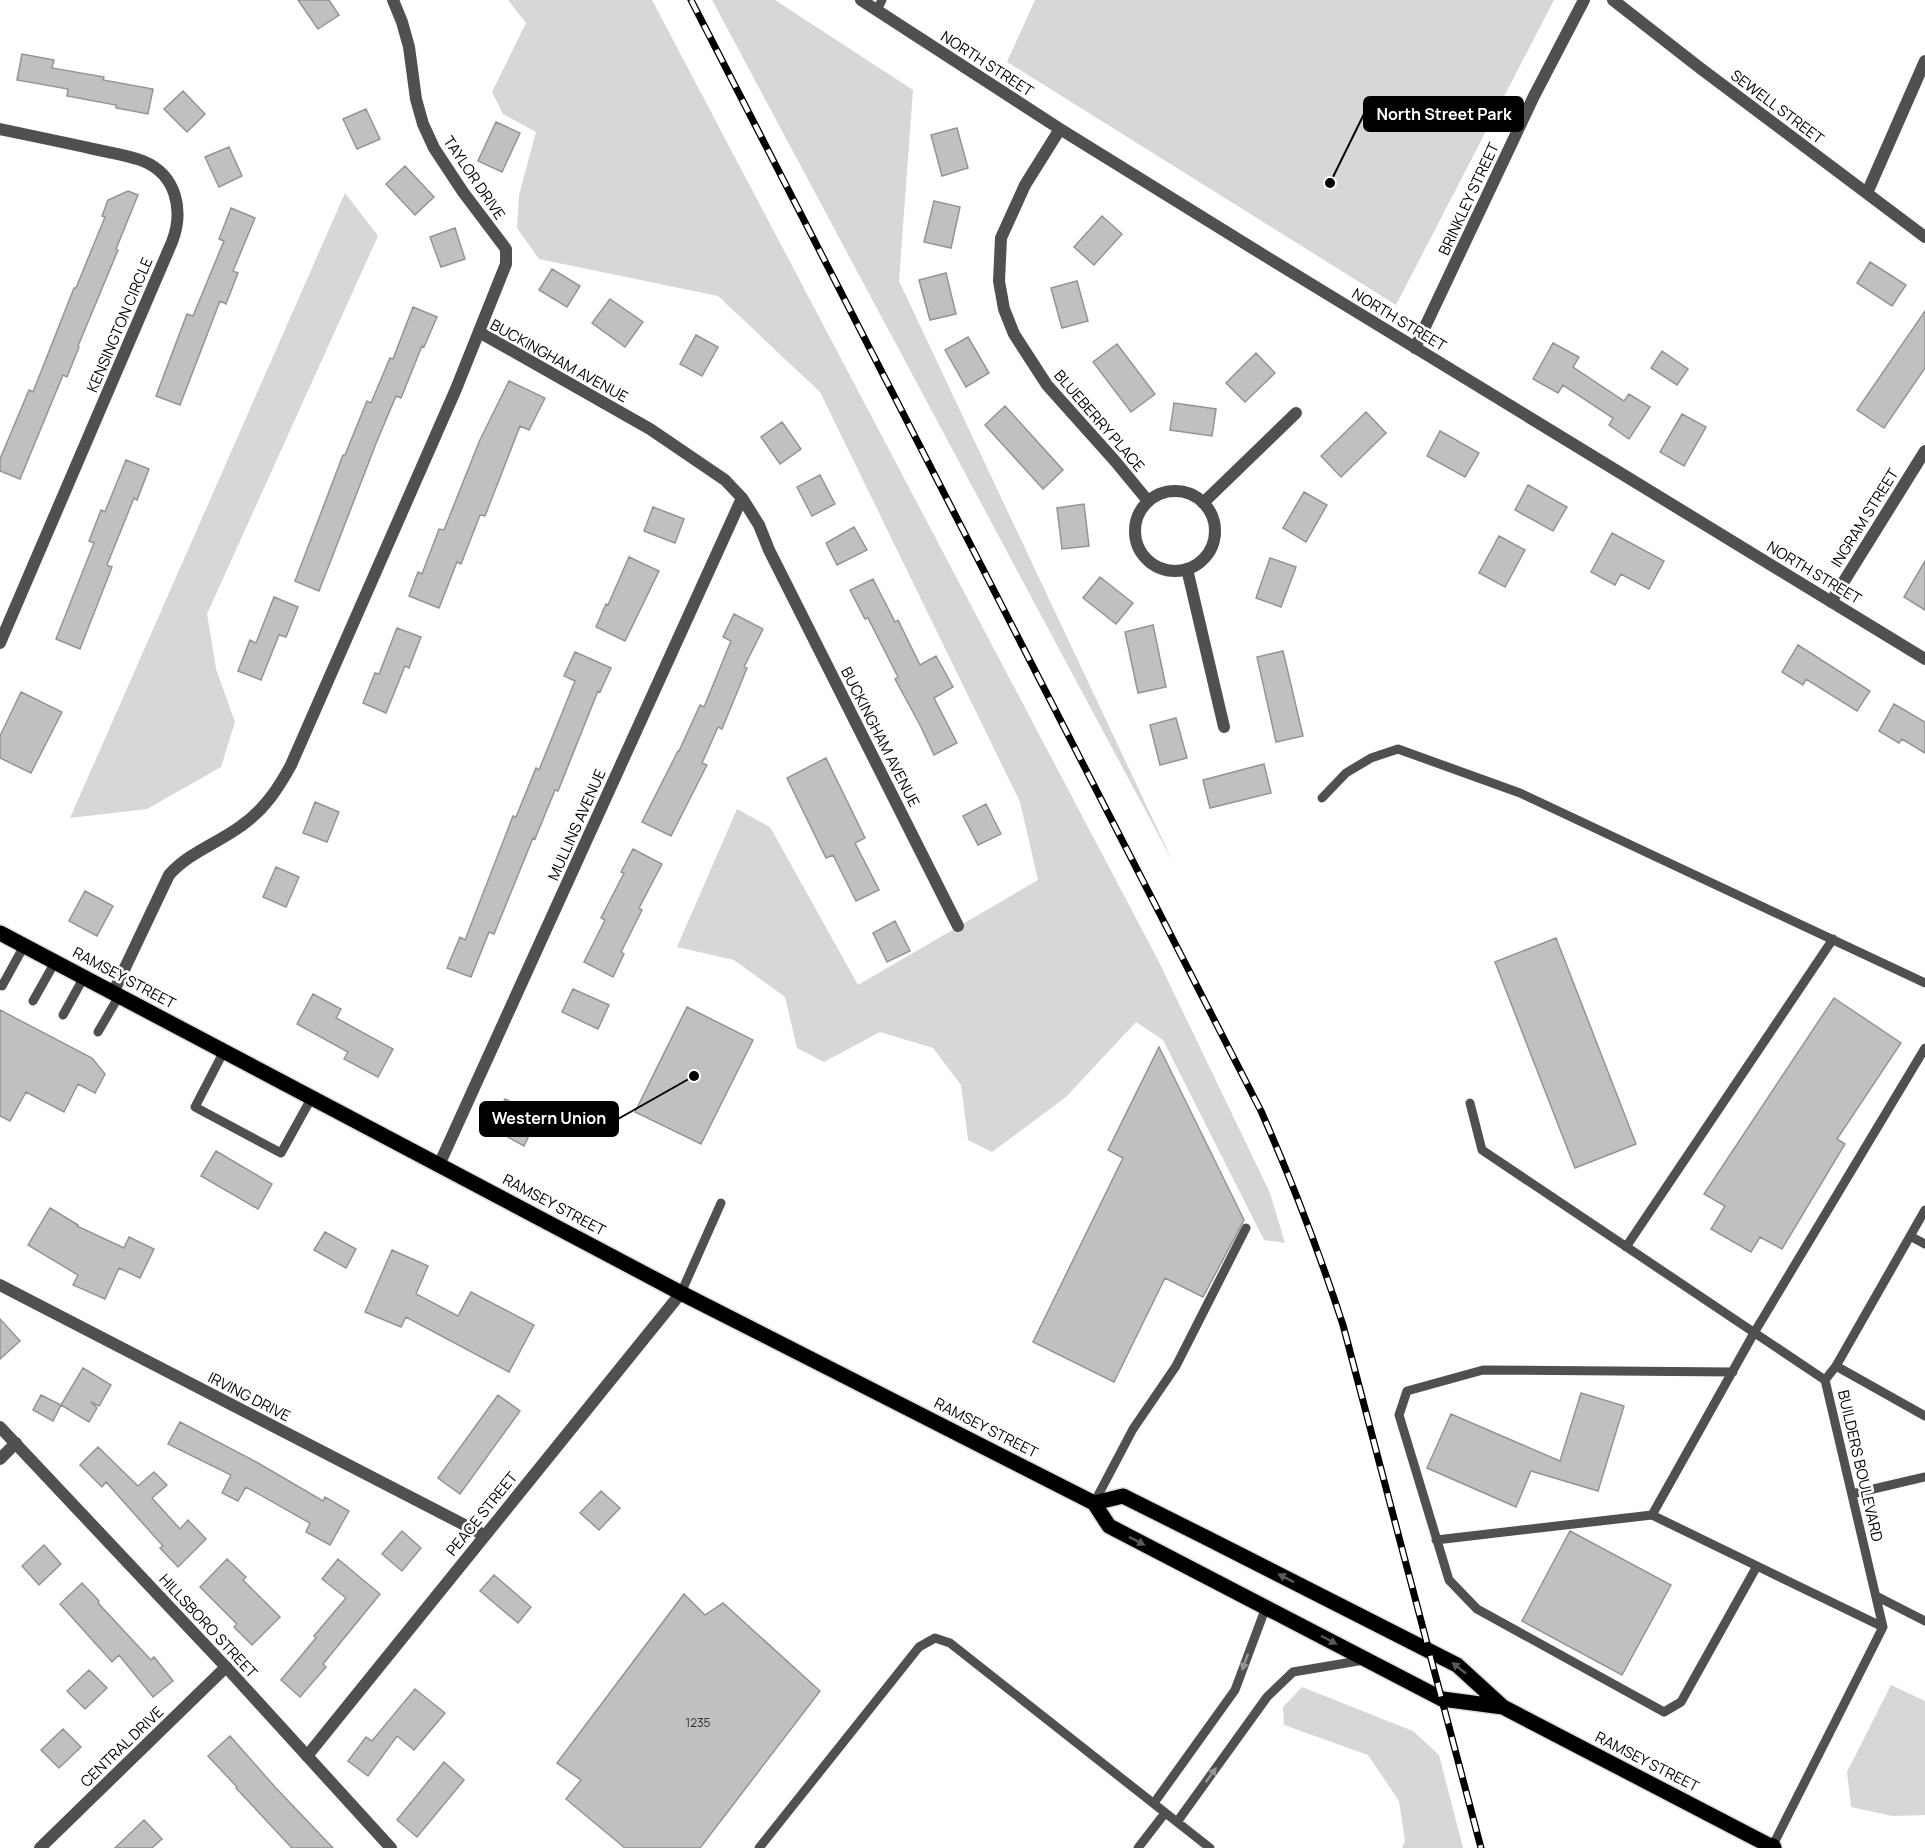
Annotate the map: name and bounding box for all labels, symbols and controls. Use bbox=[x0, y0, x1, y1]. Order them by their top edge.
street label: NORTH STREET bbox=[937, 26, 1038, 101]
street label: SEWELL STREET bbox=[1726, 65, 1828, 149]
callout: North Street Park bbox=[1364, 97, 1523, 131]
text: North Street Park bbox=[1376, 103, 1512, 125]
street label: TAYLOR DRIVE bbox=[439, 132, 510, 224]
street label: BRINKLEY STREET bbox=[1433, 139, 1504, 259]
street label: KENSINGTON CIRCLE bbox=[82, 254, 157, 395]
street label: NORTH STREET bbox=[1348, 283, 1450, 356]
street label: BUCKINGHAM AVENUE bbox=[487, 314, 632, 407]
street label: BLUEBERRY PLACE bbox=[1049, 365, 1149, 476]
street label: INGRAM STREET bbox=[1826, 464, 1903, 571]
street label: NORTH STREET bbox=[1763, 536, 1865, 609]
street label: BUCKINGHAM AVENUE bbox=[836, 663, 925, 810]
street label: MULLINS AVENUE bbox=[543, 766, 611, 884]
street label: RAMSEY STREET bbox=[69, 942, 179, 1014]
callout: Western Union bbox=[480, 1102, 618, 1136]
text: Western Union bbox=[492, 1107, 606, 1129]
street label: RAMSEY STREET bbox=[499, 1169, 609, 1241]
street label: IRVING DRIVE bbox=[204, 1367, 294, 1426]
street label: BUILDERS BOULEVARD bbox=[1833, 1388, 1888, 1544]
street label: RAMSEY STREET bbox=[931, 1392, 1042, 1463]
street label: PEACE STREET bbox=[441, 1467, 522, 1560]
one-way arrow bbox=[1128, 1535, 1146, 1545]
street label: HILLSBORO STREET bbox=[155, 1569, 262, 1682]
one-way arrow bbox=[1278, 1574, 1295, 1583]
one-way arrow bbox=[1321, 1635, 1338, 1645]
one-way arrow bbox=[1240, 1653, 1250, 1671]
one-way arrow bbox=[1452, 1662, 1468, 1674]
street label: CENTRAL DRIVE bbox=[76, 1702, 168, 1792]
house number: 1235 bbox=[685, 1714, 711, 1731]
street label: RAMSEY STREET bbox=[1592, 1726, 1703, 1797]
one-way arrow bbox=[1205, 1767, 1217, 1783]

